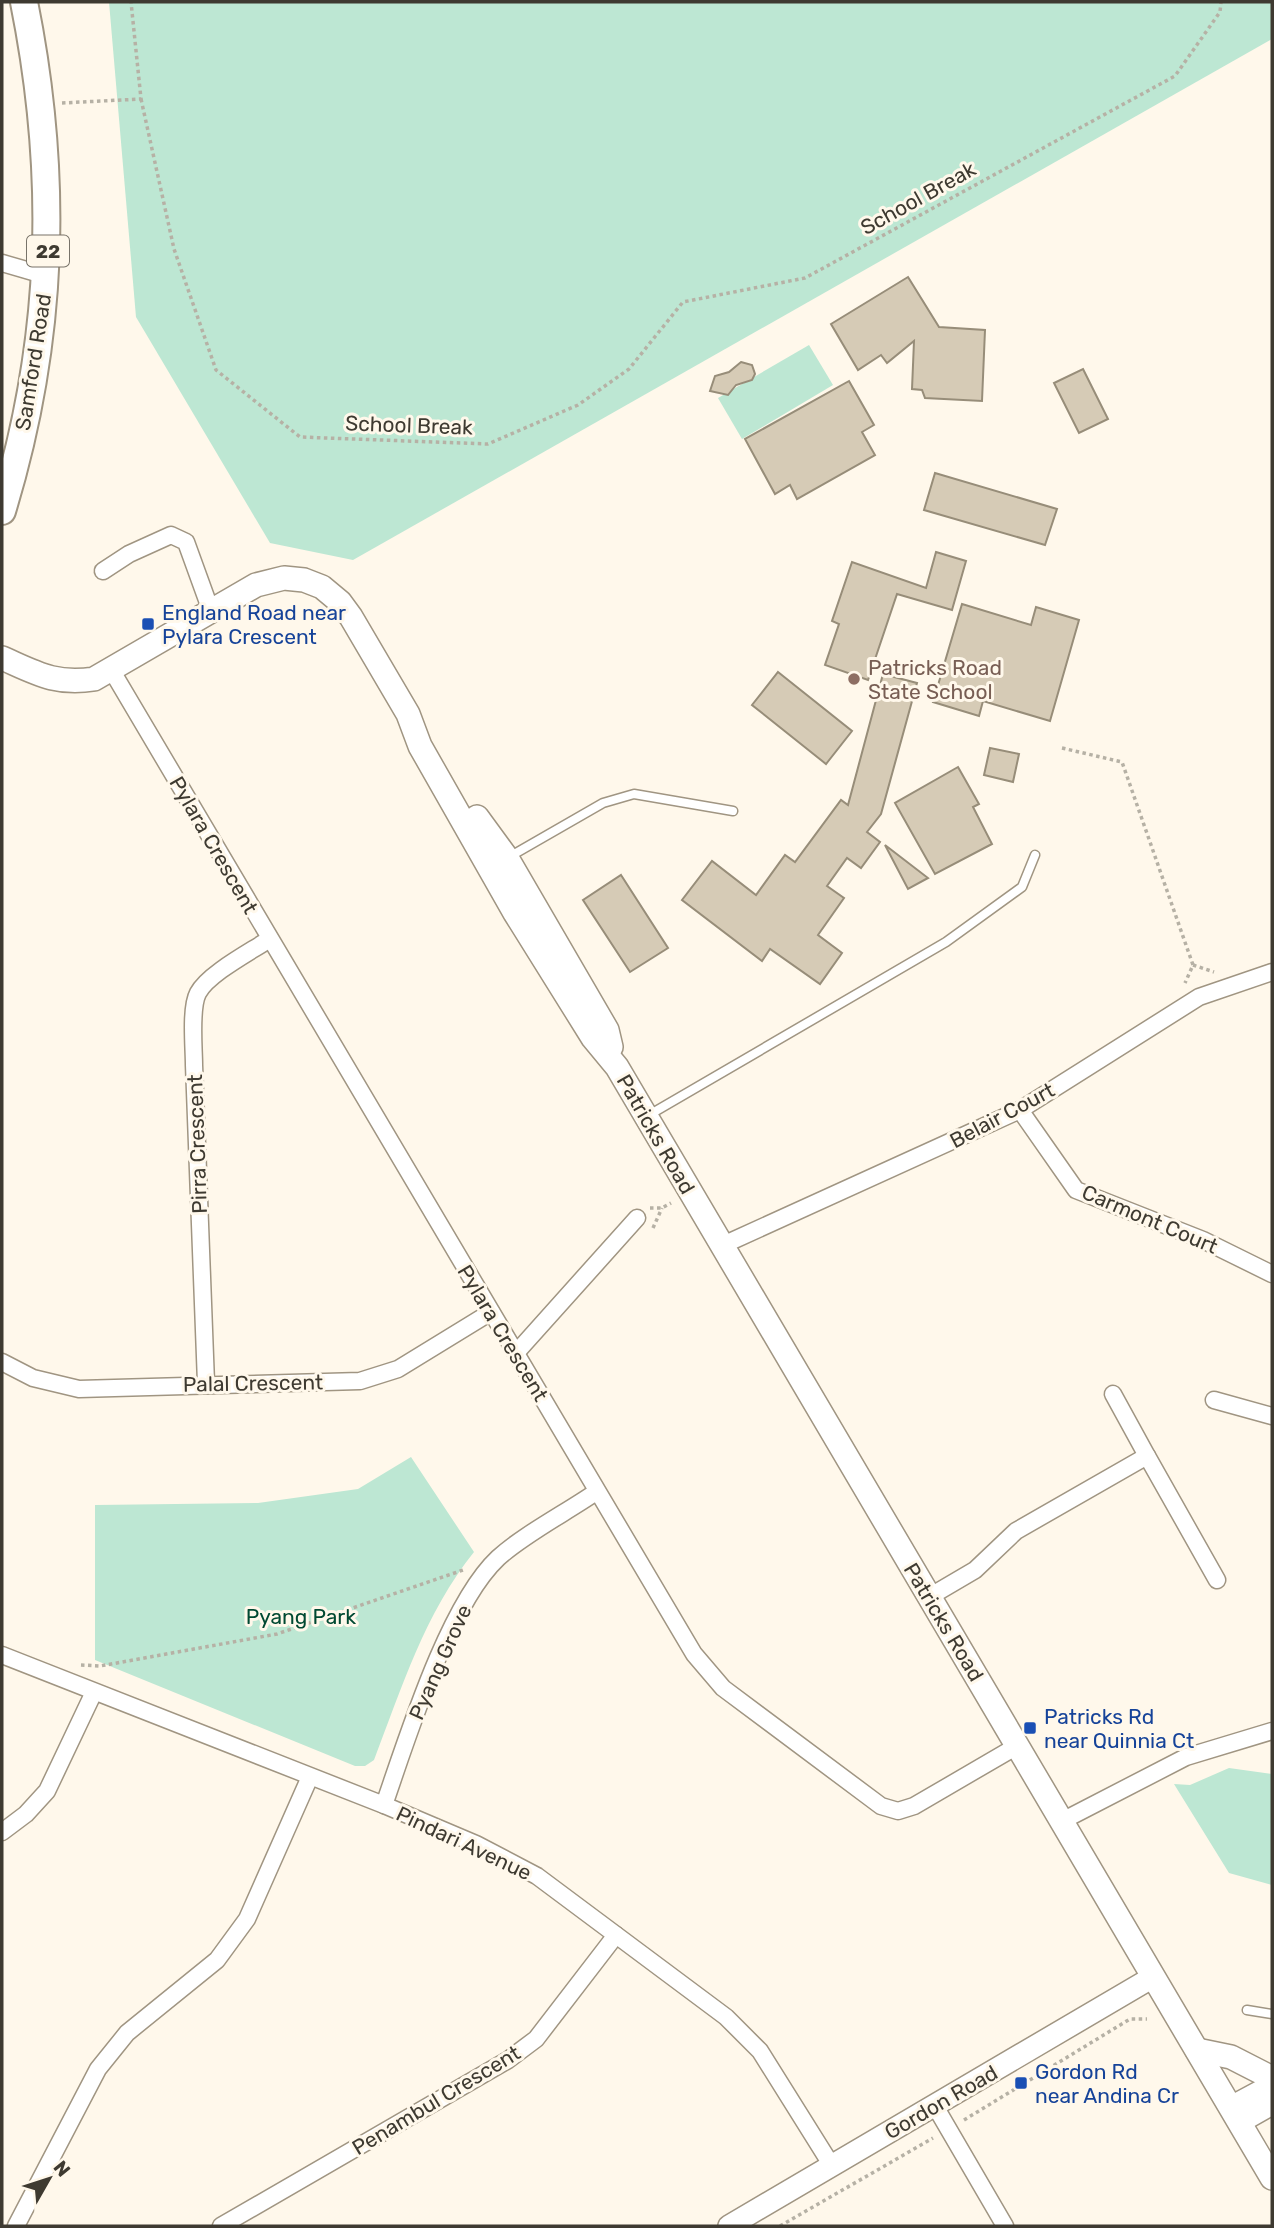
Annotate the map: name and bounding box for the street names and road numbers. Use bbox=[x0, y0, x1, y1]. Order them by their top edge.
street label: School Break bbox=[856, 156, 980, 240]
road number: 22 bbox=[27, 235, 69, 266]
street label: Samford Road bbox=[10, 292, 56, 432]
street label: School Break bbox=[345, 410, 473, 440]
street label: Pylara Crescent bbox=[165, 772, 263, 918]
street label: Patricks Road bbox=[612, 1070, 700, 1198]
street label: Pirra Crescent bbox=[182, 1074, 212, 1214]
street label: Belair Court bbox=[945, 1077, 1059, 1153]
street label: Carmont Court bbox=[1078, 1179, 1222, 1259]
street label: Pylara Crescent bbox=[452, 1260, 554, 1406]
street label: Palal Crescent bbox=[183, 1369, 323, 1397]
street label: Patricks Road bbox=[899, 1558, 989, 1686]
street label: Pyang Grove bbox=[403, 1601, 477, 1723]
street label: Pindari Avenue bbox=[392, 1801, 536, 1885]
street label: Penambul Crescent bbox=[347, 2040, 525, 2160]
street label: Gordon Road bbox=[880, 2060, 1002, 2144]

